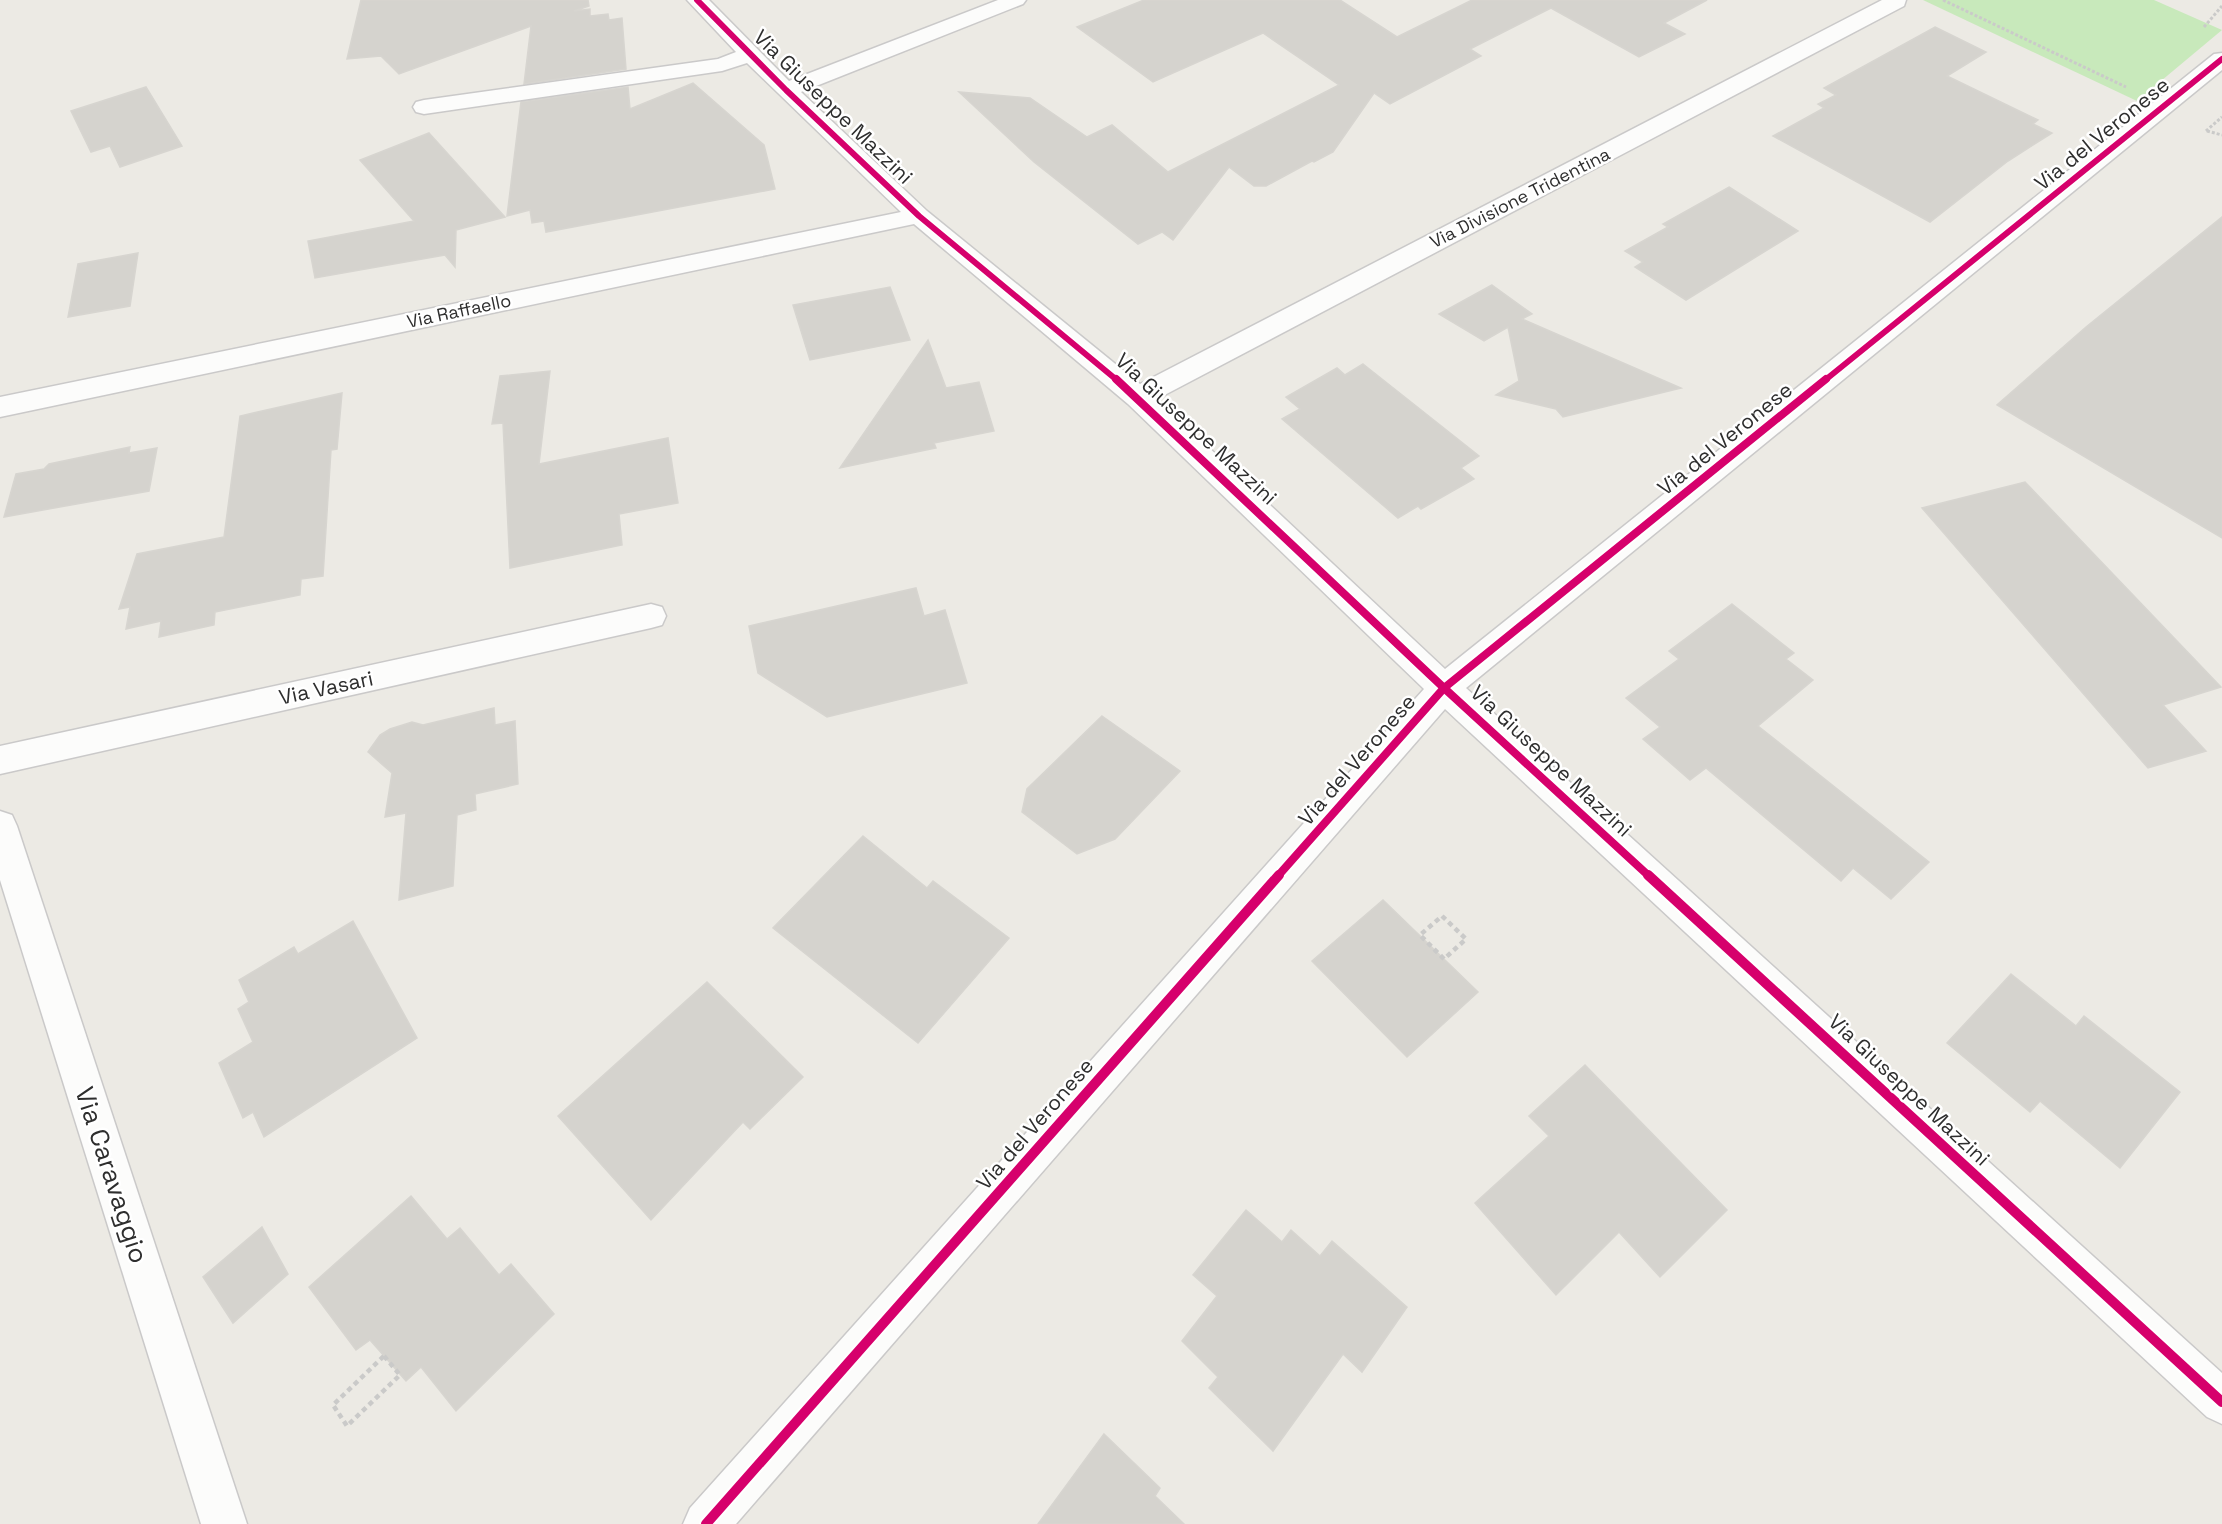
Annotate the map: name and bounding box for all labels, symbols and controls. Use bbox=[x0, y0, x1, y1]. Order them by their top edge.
street label: Via Giuseppe Mazzini bbox=[748, 24, 919, 190]
street label: Via del Veronese bbox=[2029, 71, 2175, 196]
street label: Via Divisione Tridentina bbox=[1426, 142, 1614, 253]
street label: Via Raffaello bbox=[405, 288, 513, 333]
street label: Via Giuseppe Mazzini bbox=[1110, 347, 1283, 511]
street label: Via del Veronese bbox=[1652, 376, 1798, 501]
street label: Via Vasari bbox=[276, 664, 376, 711]
street label: Via Giuseppe Mazzini bbox=[1465, 679, 1638, 843]
street label: Via del Veronese bbox=[1292, 688, 1421, 831]
street label: Via Giuseppe Mazzini bbox=[1823, 1008, 1996, 1172]
street label: Via del Veronese bbox=[970, 1052, 1099, 1195]
street label: Via Caravaggio bbox=[67, 1083, 157, 1267]

